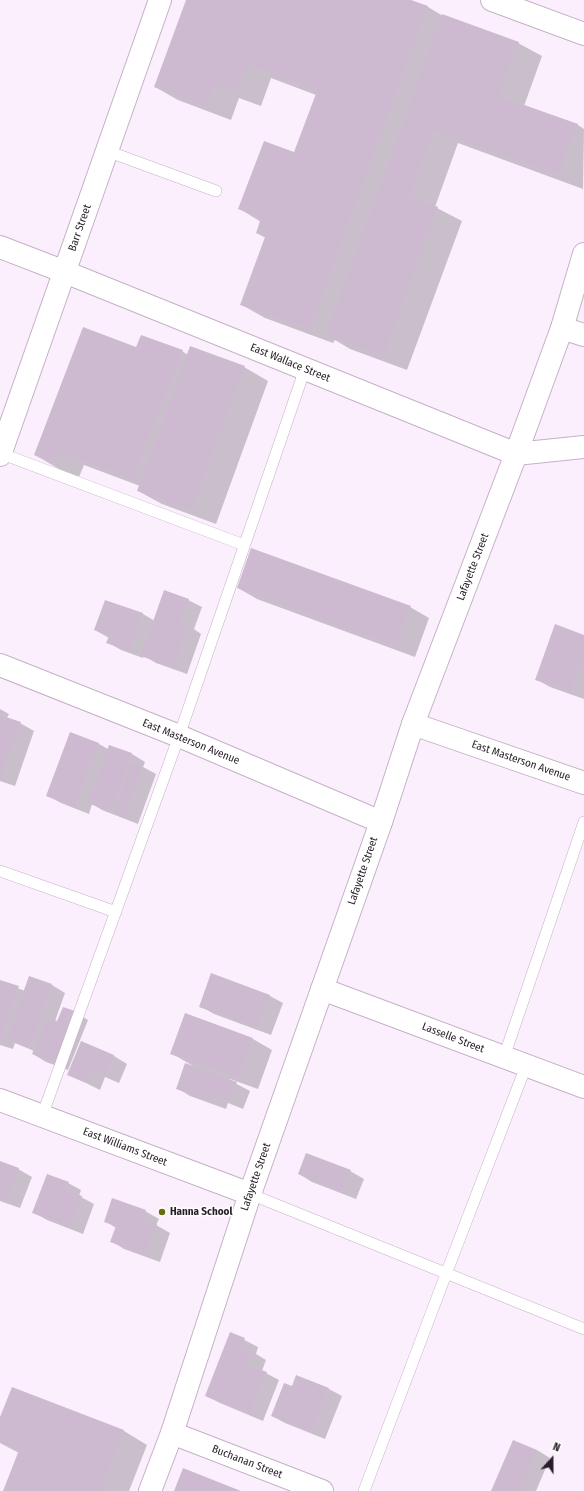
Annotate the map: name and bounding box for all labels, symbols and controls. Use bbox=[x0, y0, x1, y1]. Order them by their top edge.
street label: Barr Street bbox=[66, 203, 94, 253]
street label: East Wallace Street bbox=[248, 341, 332, 385]
street label: Lafayette Street bbox=[454, 532, 492, 602]
street label: East Masterson Avenue bbox=[141, 716, 241, 768]
street label: East Masterson Avenue bbox=[470, 738, 572, 784]
street label: Lafayette Street bbox=[345, 835, 381, 907]
street label: Lasselle Street bbox=[420, 1020, 486, 1056]
street label: East Williams Street bbox=[81, 1125, 169, 1169]
street label: Lafayette Street bbox=[238, 1141, 274, 1213]
place label: Hanna School bbox=[170, 1205, 232, 1219]
marker: Hanna School bbox=[157, 1207, 167, 1217]
north arrow bbox=[532, 1439, 572, 1479]
text: N bbox=[551, 1440, 562, 1455]
street label: Buchanan Street bbox=[210, 1443, 284, 1481]

